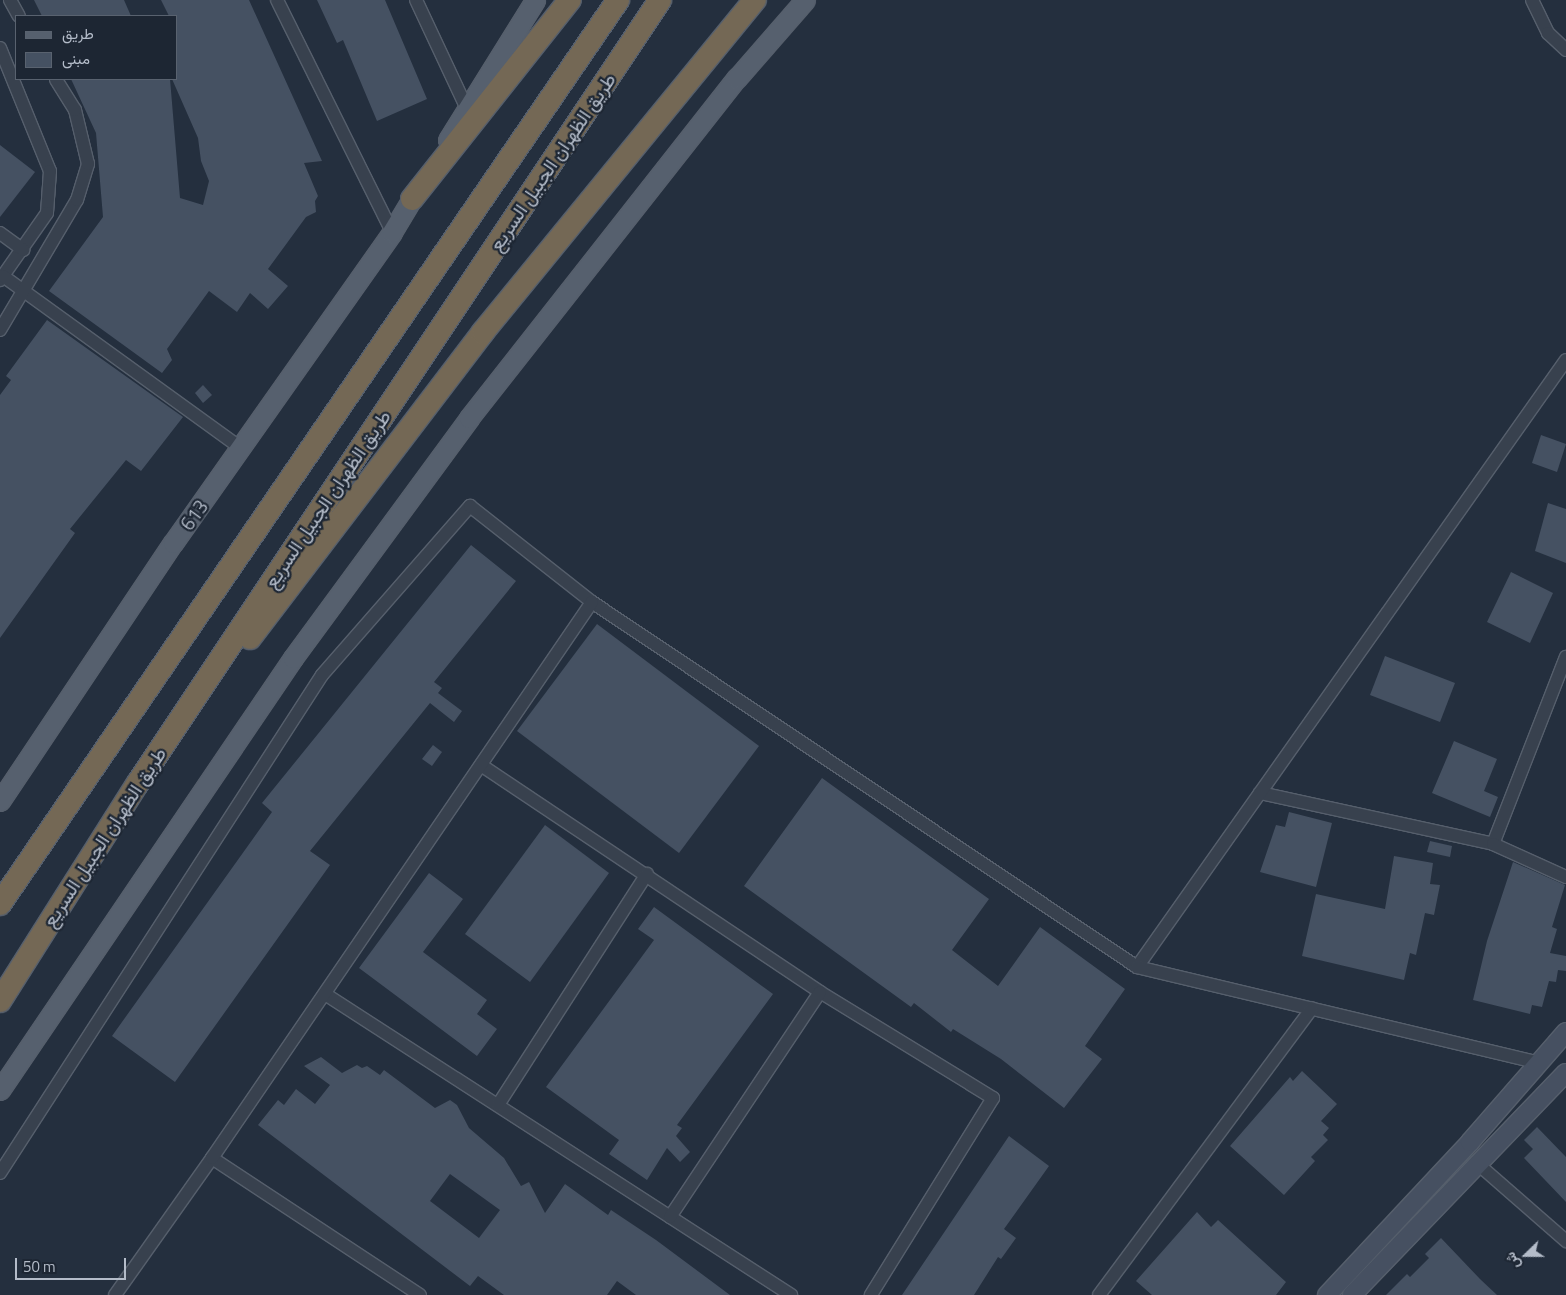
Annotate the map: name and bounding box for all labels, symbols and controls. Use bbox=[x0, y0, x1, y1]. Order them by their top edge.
legend bbox=[15, 15, 178, 80]
text: طريق bbox=[62, 22, 94, 45]
text: مبنى bbox=[62, 47, 90, 70]
street label: طريق الظهران الجبيل السريع bbox=[484, 69, 620, 255]
street label: طريق الظهران الجبيل السريع bbox=[259, 406, 395, 592]
street label: 613 bbox=[175, 495, 213, 535]
street label: طريق الظهران الجبيل السريع bbox=[37, 743, 171, 931]
north arrow bbox=[1501, 1230, 1551, 1280]
scale bar bbox=[18, 1248, 129, 1280]
text: ش bbox=[1499, 1249, 1525, 1273]
text: 50 m bbox=[23, 1255, 56, 1278]

